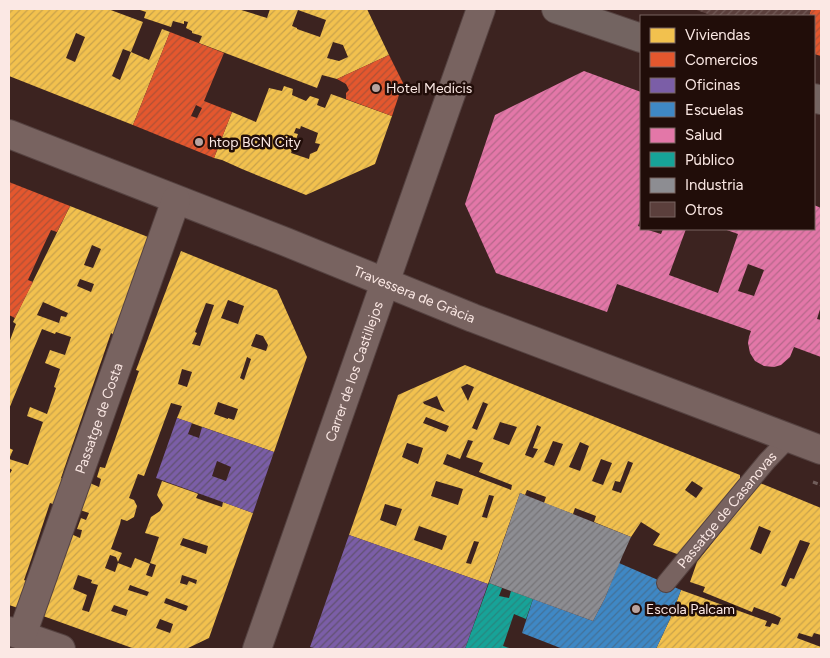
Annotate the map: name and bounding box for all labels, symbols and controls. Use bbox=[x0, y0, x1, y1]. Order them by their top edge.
legend bbox=[640, 15, 815, 230]
text: Viviendas bbox=[685, 26, 750, 44]
text: Comercios bbox=[685, 51, 758, 69]
text: Oficinas bbox=[685, 76, 740, 94]
place label: Hotel Medicis bbox=[386, 80, 472, 97]
marker: Hotel Medicis bbox=[370, 82, 382, 94]
text: Escuelas bbox=[685, 101, 744, 119]
text: Salud bbox=[685, 126, 722, 144]
place label: htop BCN City bbox=[209, 134, 301, 151]
marker: htop BCN City bbox=[193, 136, 205, 148]
text: Público bbox=[685, 151, 735, 169]
text: Industria bbox=[685, 176, 743, 194]
text: Otros bbox=[685, 201, 723, 219]
street label: Travessera de Gràcia bbox=[351, 262, 477, 327]
street label: Carrer de los Castillejos bbox=[322, 299, 387, 444]
street label: Passatge de Costa bbox=[72, 361, 127, 476]
street label: Passatge de Casanovas bbox=[674, 448, 780, 572]
place label: Escola Palcam bbox=[646, 601, 735, 618]
marker: Escola Palcam bbox=[630, 603, 642, 615]

